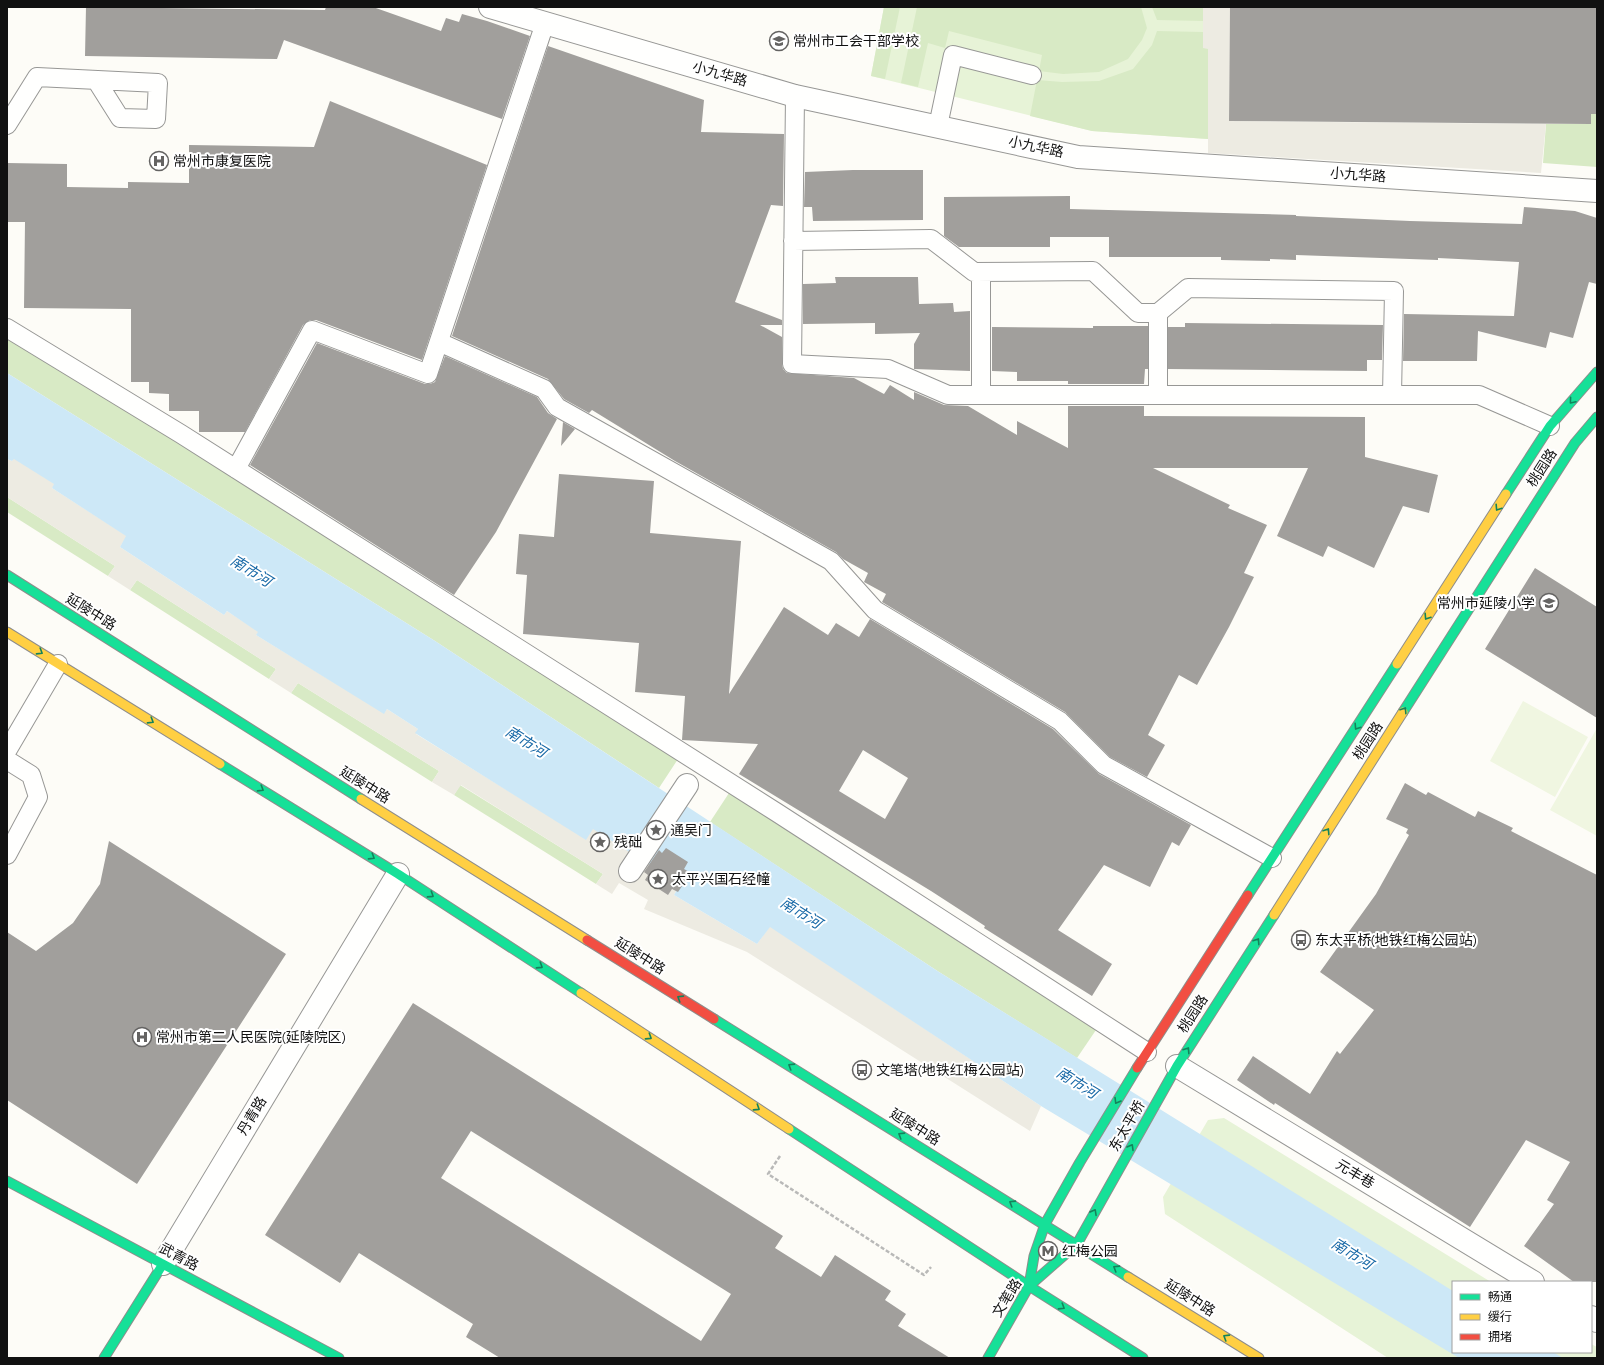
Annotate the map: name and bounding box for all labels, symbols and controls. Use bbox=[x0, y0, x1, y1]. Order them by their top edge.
school or university icon: 常州市工会干部学校 bbox=[768, 30, 790, 52]
place label: 常州市工会干部学校 bbox=[793, 33, 919, 50]
street label: 小九华路 bbox=[691, 58, 749, 90]
street label: 小九华路 bbox=[1007, 133, 1065, 161]
hospital icon: 常州市康复医院 bbox=[148, 150, 170, 172]
place label: 常州市康复医院 bbox=[173, 153, 271, 170]
street label: 小九华路 bbox=[1329, 165, 1387, 185]
one-way arrow bbox=[1569, 397, 1576, 404]
street label: 桃园路 bbox=[1523, 446, 1561, 490]
one-way arrow bbox=[1495, 504, 1503, 511]
water label: 南市河 bbox=[227, 551, 277, 592]
street label: 延陵中路 bbox=[63, 590, 119, 634]
school or university icon: 常州市延陵小学 bbox=[1538, 592, 1560, 614]
place label: 常州市延陵小学 bbox=[1437, 595, 1535, 612]
one-way arrow bbox=[1425, 613, 1432, 620]
one-way arrow bbox=[36, 648, 43, 655]
one-way arrow bbox=[1400, 707, 1407, 714]
one-way arrow bbox=[147, 716, 154, 723]
street label: 桃园路 bbox=[1349, 719, 1387, 763]
water label: 南市河 bbox=[502, 722, 552, 763]
one-way arrow bbox=[1355, 722, 1362, 729]
street label: 延陵中路 bbox=[337, 763, 393, 807]
one-way arrow bbox=[257, 784, 264, 791]
place icon: 通吴门 bbox=[645, 819, 667, 841]
place label: 通吴门 bbox=[670, 822, 712, 839]
one-way arrow bbox=[1322, 828, 1330, 835]
place icon: 残础 bbox=[589, 831, 611, 853]
place label: 残础 bbox=[614, 834, 642, 851]
one-way arrow bbox=[368, 853, 375, 860]
place icon: 太平兴国石经幢 bbox=[647, 868, 669, 890]
place label: 太平兴国石经幢 bbox=[672, 871, 770, 888]
one-way arrow bbox=[427, 890, 434, 898]
water label: 南市河 bbox=[777, 893, 827, 934]
bus stop icon: 东太平桥(地铁红梅公园站) bbox=[1290, 929, 1312, 951]
place label: 东太平桥(地铁红梅公园站) bbox=[1315, 932, 1477, 949]
street label: 延陵中路 bbox=[612, 934, 668, 978]
one-way arrow bbox=[1252, 938, 1260, 945]
one-way arrow bbox=[536, 961, 543, 969]
street label: 桃园路 bbox=[1174, 992, 1212, 1036]
one-way arrow bbox=[677, 995, 684, 1003]
hospital icon: 常州市第二人民医院(延陵院区) bbox=[131, 1026, 153, 1048]
place label: 常州市第二人民医院(延陵院区) bbox=[156, 1029, 346, 1046]
one-way arrow bbox=[645, 1032, 652, 1040]
one-way arrow bbox=[1182, 1047, 1190, 1054]
bus stop icon: 文笔塔(地铁红梅公园站) bbox=[851, 1059, 873, 1081]
place label: 文笔塔(地铁红梅公园站) bbox=[876, 1062, 1024, 1079]
water label: 南市河 bbox=[1053, 1063, 1103, 1104]
one-way arrow bbox=[788, 1064, 795, 1071]
street label: 丹青路 bbox=[234, 1094, 270, 1138]
one-way arrow bbox=[1115, 1097, 1122, 1104]
street label: 东太平桥 bbox=[1106, 1098, 1148, 1154]
one-way arrow bbox=[753, 1103, 760, 1110]
street label: 延陵中路 bbox=[887, 1105, 943, 1149]
one-way arrow bbox=[898, 1132, 905, 1139]
one-way arrow bbox=[1127, 1144, 1134, 1151]
street label: 元丰巷 bbox=[1333, 1156, 1377, 1192]
one-way arrow bbox=[1009, 1201, 1016, 1208]
one-way arrow bbox=[1090, 1209, 1097, 1216]
water label: 南市河 bbox=[1328, 1234, 1378, 1275]
street label: 武青路 bbox=[156, 1240, 202, 1274]
metro station icon: 红梅公园 bbox=[1037, 1240, 1059, 1262]
place label: 红梅公园 bbox=[1062, 1243, 1118, 1260]
one-way arrow bbox=[1113, 1265, 1120, 1273]
street label: 文笔路 bbox=[989, 1276, 1025, 1320]
street label: 延陵中路 bbox=[1162, 1276, 1218, 1320]
legend bbox=[1452, 1281, 1592, 1353]
text: 畅通 bbox=[1488, 1290, 1512, 1304]
one-way arrow bbox=[1058, 1302, 1065, 1309]
text: 缓行 bbox=[1488, 1310, 1512, 1324]
text: 拥堵 bbox=[1488, 1330, 1512, 1344]
one-way arrow bbox=[1224, 1335, 1231, 1342]

